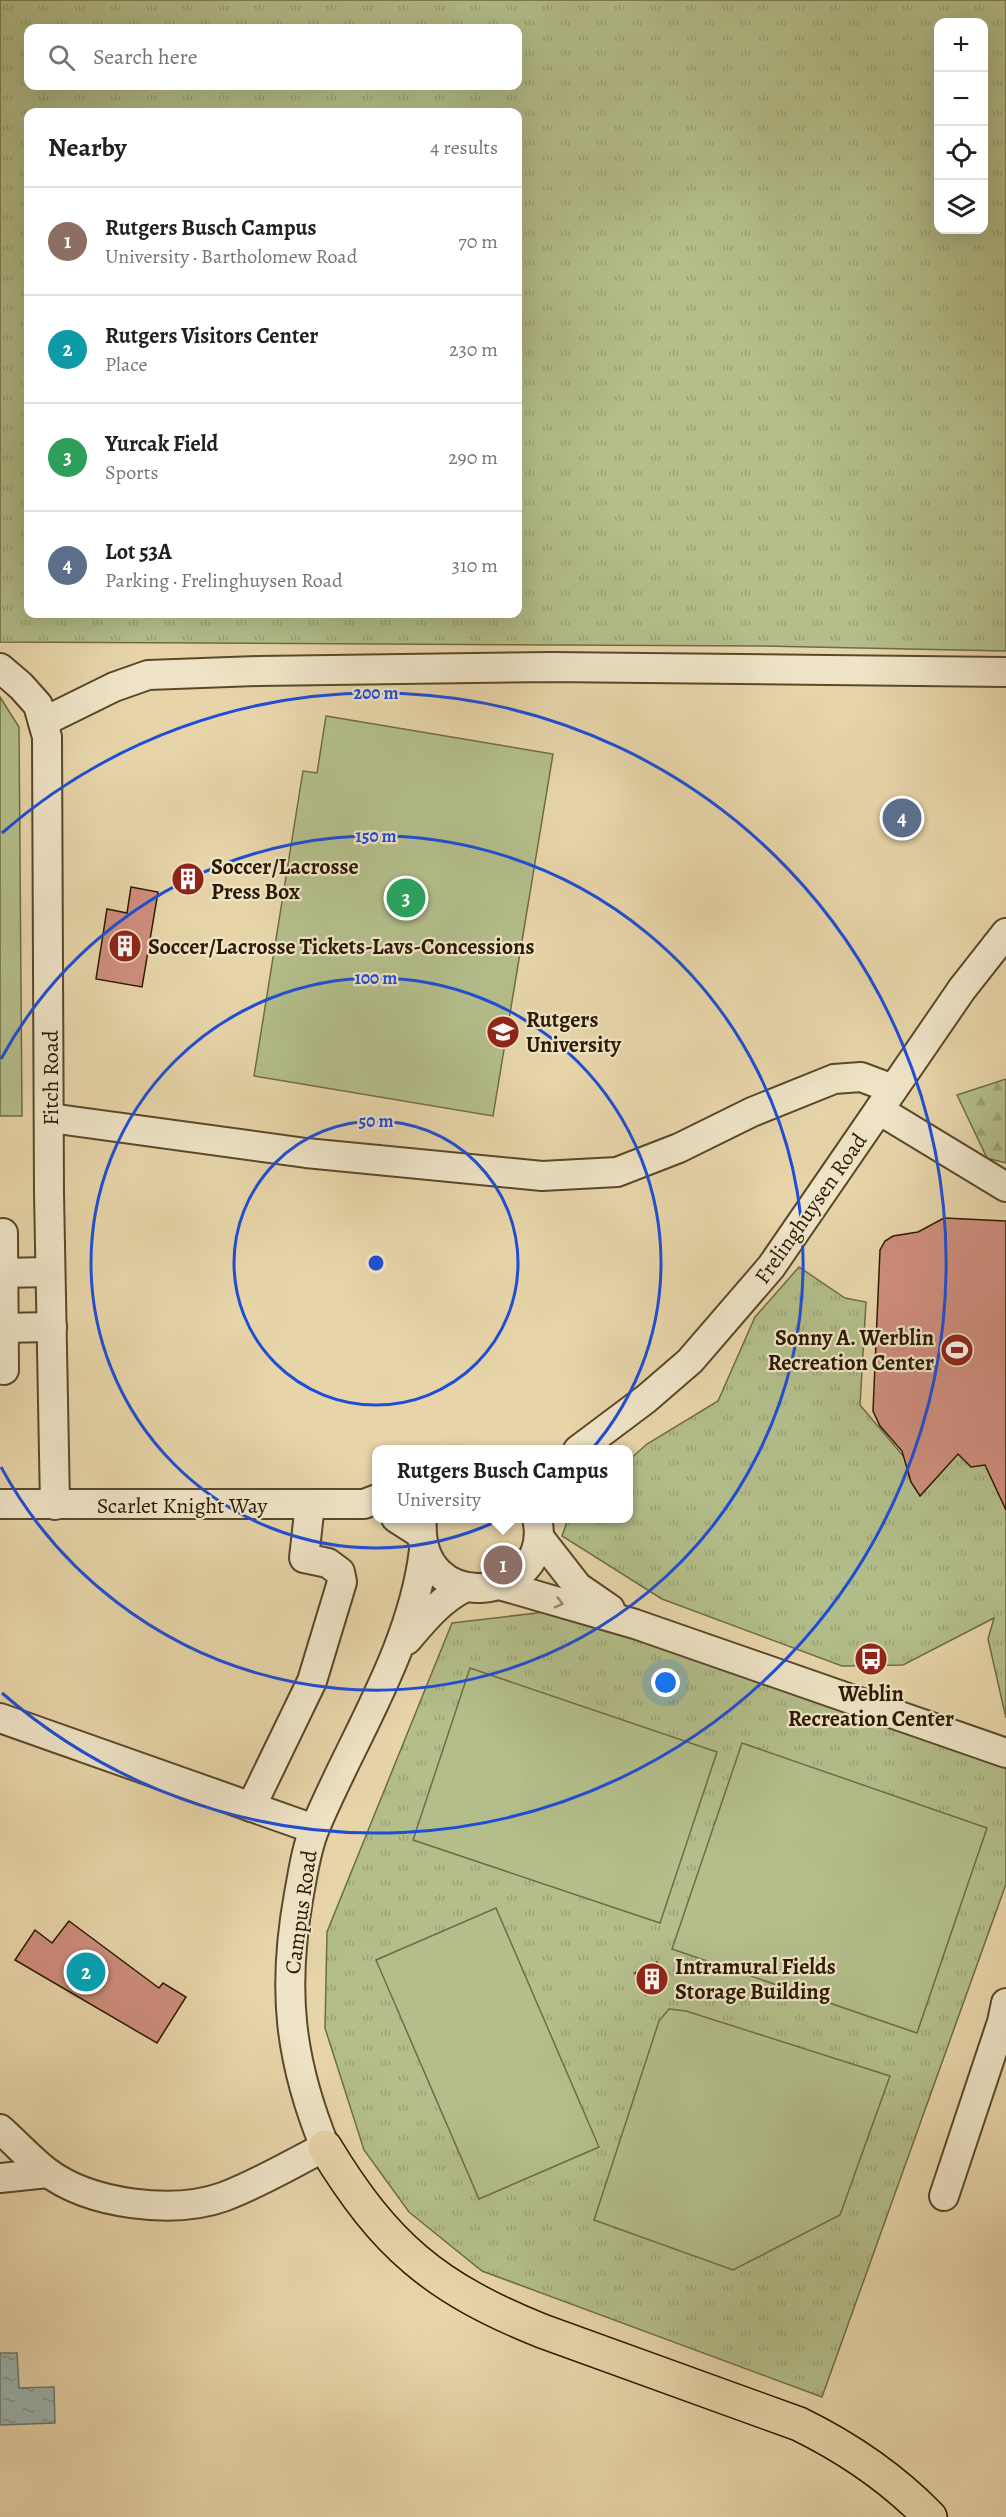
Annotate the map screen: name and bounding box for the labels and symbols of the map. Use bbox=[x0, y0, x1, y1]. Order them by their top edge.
text: 200 m bbox=[353, 681, 399, 705]
pin: 4 bbox=[882, 796, 922, 840]
text: 150 m bbox=[355, 824, 397, 848]
place label: Soccer/Lacrosse Press Box bbox=[211, 852, 359, 907]
building icon: Soccer/Lacrosse Press Box bbox=[170, 861, 206, 897]
pin: 3 bbox=[386, 876, 426, 920]
building icon: Soccer/Lacrosse Tickets-Lavs-Concessions bbox=[107, 928, 143, 964]
place label: Soccer/Lacrosse Tickets-Lavs-Concessions bbox=[148, 932, 534, 962]
text: 100 m bbox=[355, 966, 397, 990]
place label: Rutgers University bbox=[526, 1005, 622, 1060]
school or university icon: Rutgers University bbox=[485, 1014, 521, 1050]
street label: Fitch Road bbox=[36, 1030, 66, 1126]
text: 50 m bbox=[359, 1109, 393, 1133]
street label: Frelinghuysen Road bbox=[748, 1127, 874, 1290]
centre of rings bbox=[366, 1253, 386, 1273]
place label: Sonny A. Werblin Recreation Center bbox=[768, 1323, 934, 1378]
sports icon: Sonny A. Werblin Recreation Center bbox=[939, 1332, 975, 1368]
street label: Scarlet Knight Way bbox=[97, 1491, 268, 1521]
pin: 1 bbox=[484, 1542, 522, 1588]
one-way arrow bbox=[553, 1596, 564, 1608]
bus stop icon: Weblin Recreation Center bbox=[853, 1641, 889, 1677]
your location bbox=[651, 1668, 680, 1697]
place label: Weblin Recreation Center bbox=[788, 1679, 954, 1734]
street label: Campus Road bbox=[277, 1848, 325, 1976]
pin: 2 bbox=[66, 1950, 106, 1994]
place label: Intramural Fields Storage Building bbox=[675, 1952, 836, 2007]
building icon: Intramural Fields Storage Building bbox=[634, 1961, 670, 1997]

